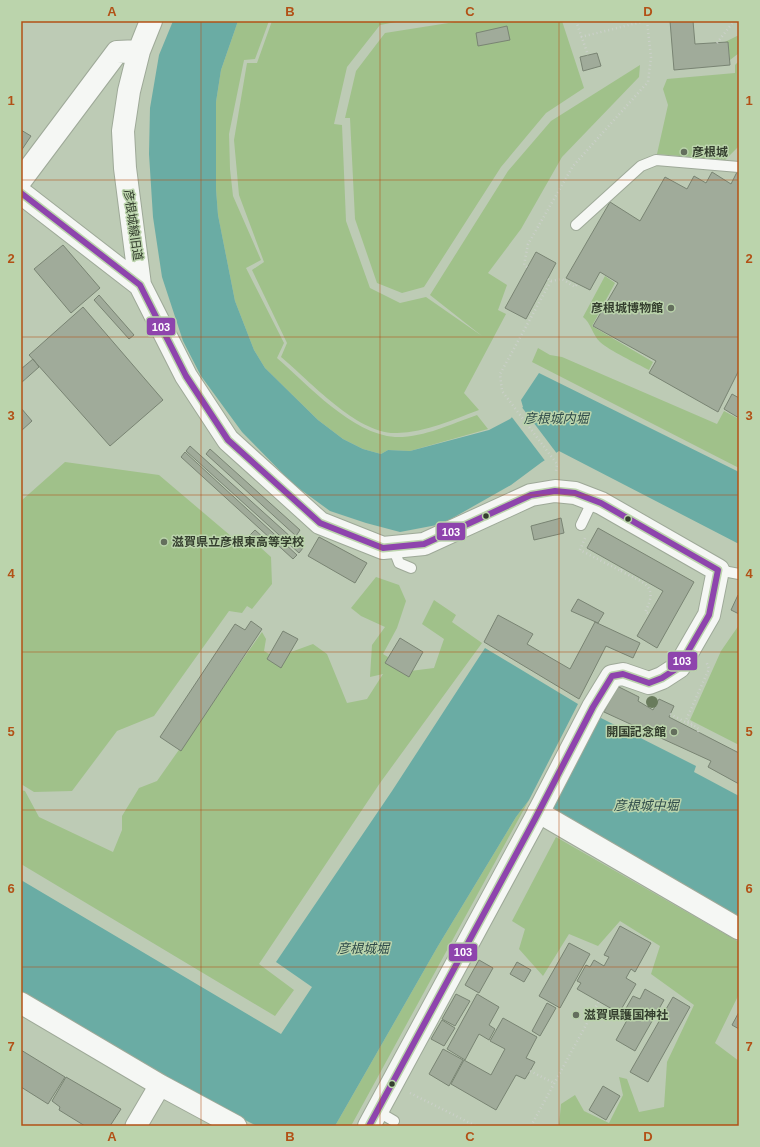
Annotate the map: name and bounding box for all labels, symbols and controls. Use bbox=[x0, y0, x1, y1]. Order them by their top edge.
text: A bbox=[107, 4, 117, 19]
text: B bbox=[285, 4, 295, 19]
text: C bbox=[465, 4, 475, 19]
text: D bbox=[643, 4, 653, 19]
text: 1 bbox=[7, 93, 15, 108]
text: 1 bbox=[745, 93, 753, 108]
place label: 彦根城 bbox=[692, 145, 728, 159]
marker: 彦根城 bbox=[679, 147, 689, 157]
street label: 彦根城線旧道 bbox=[121, 188, 145, 262]
text: 2 bbox=[7, 251, 15, 266]
text: 2 bbox=[745, 251, 753, 266]
place label: 彦根城博物館 bbox=[591, 301, 663, 315]
marker: 彦根城博物館 bbox=[666, 303, 676, 313]
line badge: 103 bbox=[146, 317, 176, 336]
text: 103 bbox=[152, 321, 170, 333]
text: 3 bbox=[7, 408, 15, 423]
text: 3 bbox=[745, 408, 753, 423]
water label: 彦根城内堀 bbox=[523, 411, 590, 426]
unlabelled marker bbox=[481, 511, 491, 521]
unlabelled marker bbox=[623, 514, 633, 524]
line badge: 103 bbox=[436, 522, 466, 541]
text: 103 bbox=[442, 526, 460, 538]
place label: 滋賀県立彦根東高等学校 bbox=[172, 535, 304, 549]
marker: 滋賀県立彦根東高等学校 bbox=[159, 537, 169, 547]
text: 4 bbox=[7, 566, 15, 581]
text: 4 bbox=[745, 566, 753, 581]
line badge: 103 bbox=[667, 651, 698, 671]
text: 103 bbox=[673, 655, 691, 667]
text: 5 bbox=[7, 724, 15, 739]
text: 5 bbox=[745, 724, 753, 739]
place label: 開国記念館 bbox=[606, 725, 666, 739]
marker: 開国記念館 bbox=[669, 727, 679, 737]
water label: 彦根城中堀 bbox=[613, 798, 680, 813]
text: 6 bbox=[7, 881, 15, 896]
text: 6 bbox=[745, 881, 753, 896]
water label: 彦根城堀 bbox=[337, 941, 391, 956]
line badge: 103 bbox=[448, 943, 478, 962]
text: 103 bbox=[454, 946, 472, 958]
place label: 滋賀県護国神社 bbox=[584, 1008, 668, 1022]
marker: 滋賀県護国神社 bbox=[571, 1010, 581, 1020]
text: 7 bbox=[7, 1039, 15, 1054]
text: 7 bbox=[745, 1039, 753, 1054]
unlabelled marker bbox=[387, 1079, 397, 1089]
text: A bbox=[107, 1129, 117, 1144]
text: B bbox=[285, 1129, 295, 1144]
text: C bbox=[465, 1129, 475, 1144]
text: D bbox=[643, 1129, 653, 1144]

